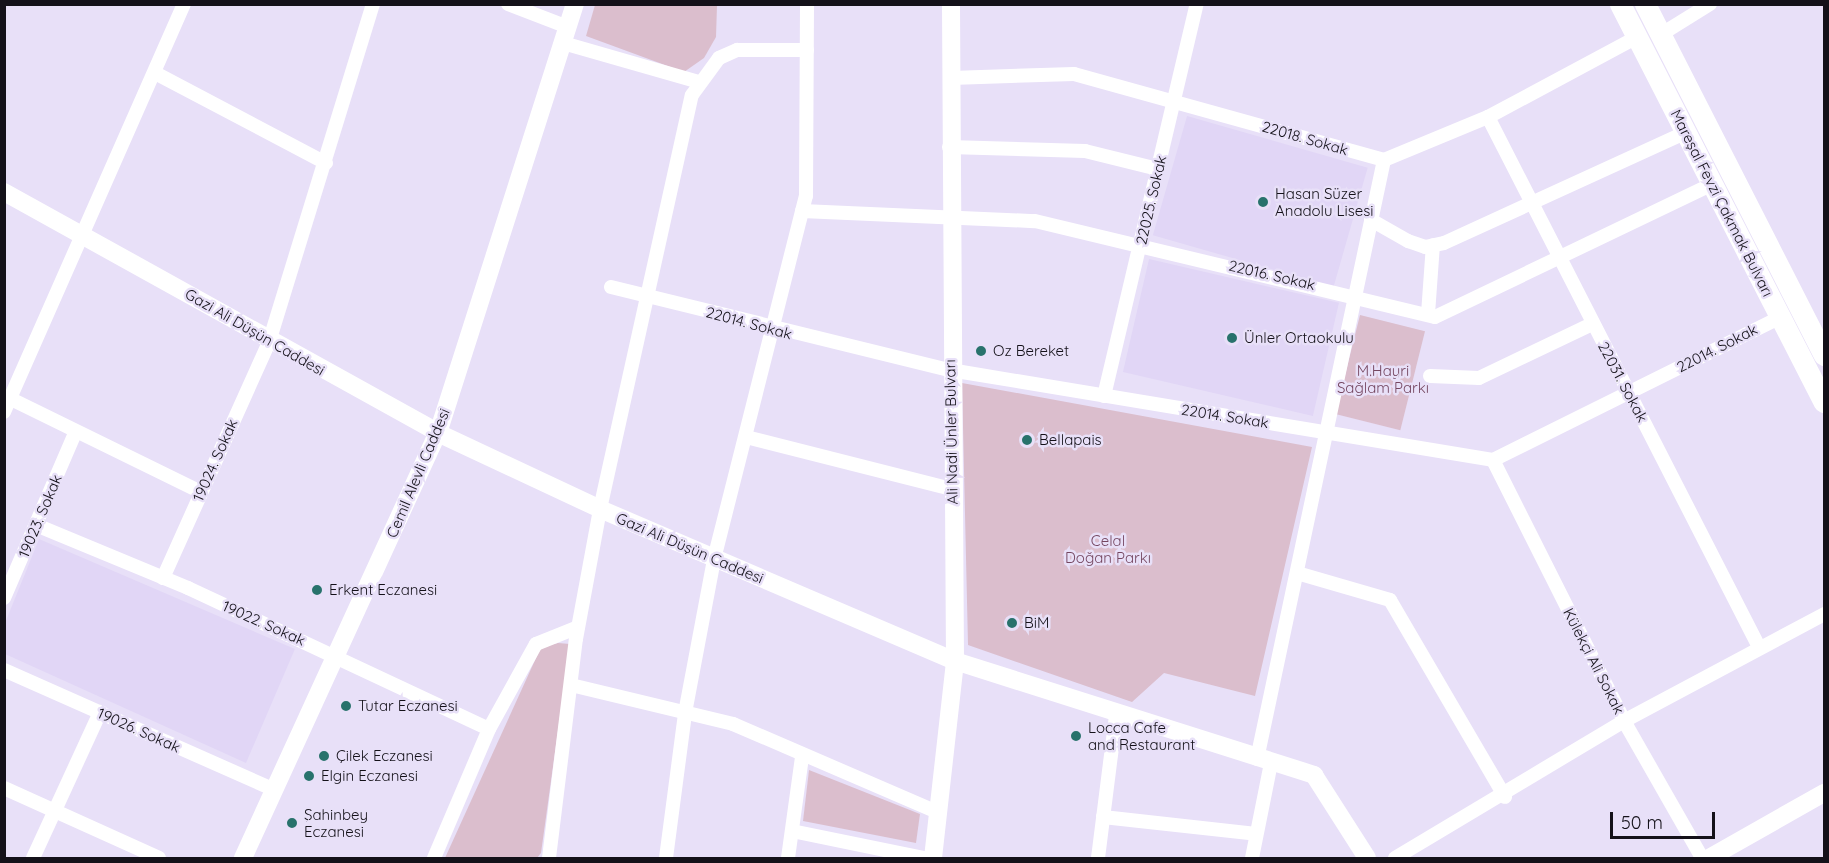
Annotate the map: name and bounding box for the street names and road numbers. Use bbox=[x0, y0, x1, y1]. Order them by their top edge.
street label: Mareşal Fevzi Çakmak Bulvarı bbox=[1667, 107, 1777, 299]
street label: 22018. Sokak bbox=[1260, 117, 1350, 159]
street label: 22025. Sokak bbox=[1132, 154, 1170, 246]
street label: 22016. Sokak bbox=[1227, 256, 1317, 294]
street label: Gazi Ali Düşün Caddesi bbox=[182, 285, 328, 379]
street label: 22014. Sokak bbox=[704, 303, 794, 343]
street label: 22014. Sokak bbox=[1674, 320, 1760, 376]
street label: 22031. Sokak bbox=[1594, 339, 1652, 425]
street label: Ali Nadi Ünler Bulvarı bbox=[941, 359, 961, 505]
street label: 22014. Sokak bbox=[1180, 400, 1270, 432]
street label: Cemil Alevli Caddesi bbox=[383, 406, 453, 540]
street label: 19024. Sokak bbox=[189, 416, 241, 504]
street label: 19023. Sokak bbox=[14, 472, 66, 560]
street label: Gazi Ali Düşün Caddesi bbox=[614, 509, 766, 587]
street label: 19022. Sokak bbox=[220, 597, 308, 649]
street label: Külekçi Ali Sokak bbox=[1560, 605, 1628, 717]
street label: 19026. Sokak bbox=[95, 704, 183, 756]

